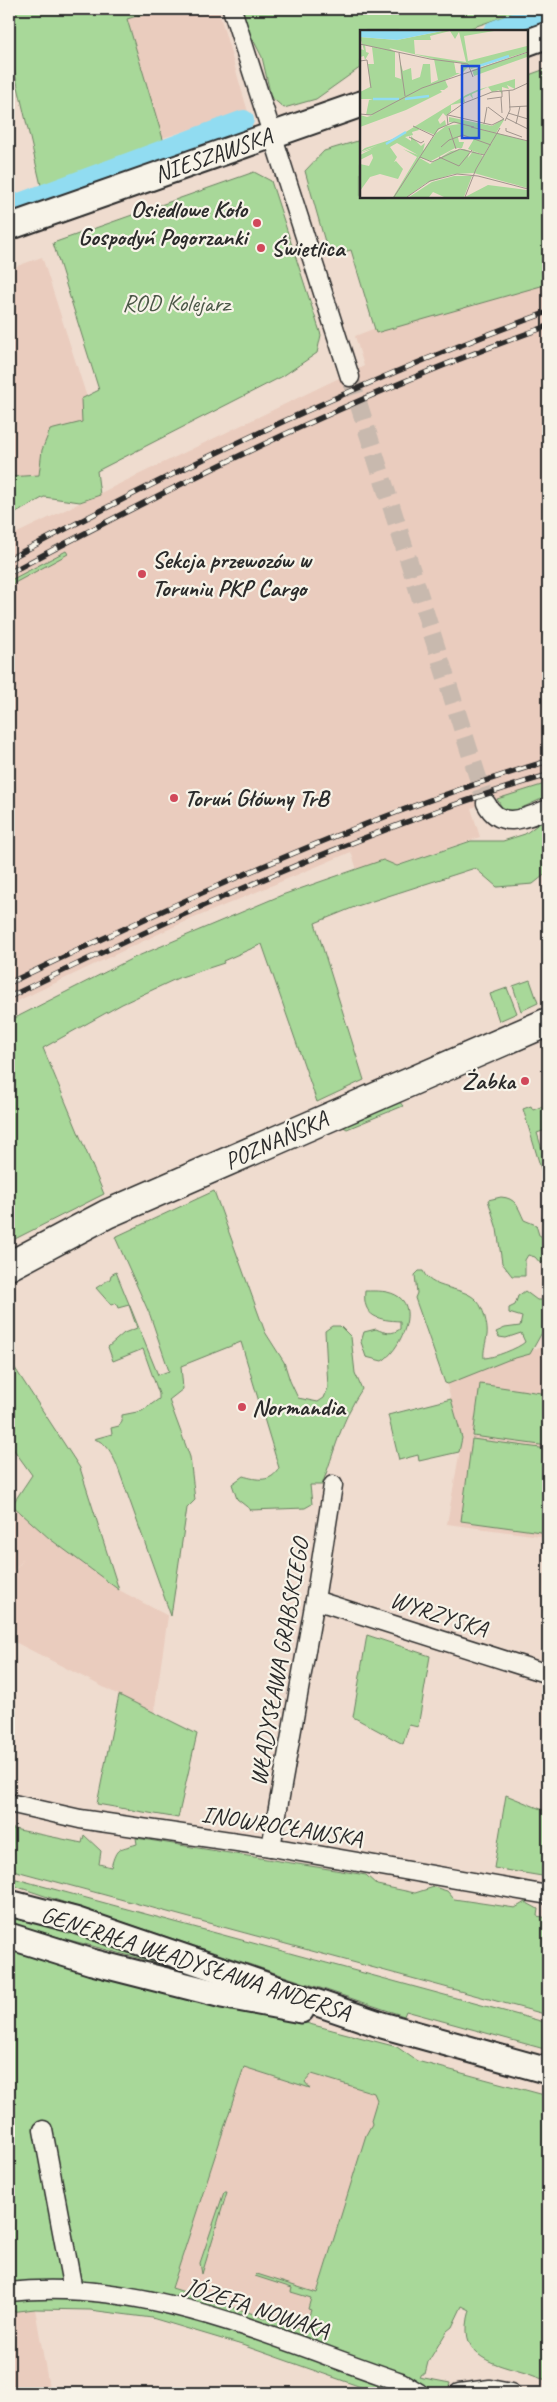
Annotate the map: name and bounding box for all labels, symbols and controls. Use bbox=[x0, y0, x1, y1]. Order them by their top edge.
inset map bbox=[360, 30, 527, 198]
street label: NIESZAWSKA bbox=[150, 121, 277, 189]
place label: Osiedlowe Koło Gospodyń Pogorzanki bbox=[78, 194, 250, 252]
marker: Osiedlowe Koło Gospodyń Pogorzanki bbox=[251, 217, 263, 229]
place label: Świetlica bbox=[271, 233, 347, 263]
marker: Świetlica bbox=[255, 242, 267, 254]
park label: ROD Kolejarz bbox=[122, 288, 232, 318]
place label: Sekcja przewozów w Toruniu PKP Cargo bbox=[152, 545, 313, 603]
marker: Sekcja przewozów w Toruniu PKP Cargo bbox=[136, 568, 148, 580]
place label: Toruń Główny TrB bbox=[184, 783, 332, 813]
marker: Toruń Główny TrB bbox=[168, 792, 180, 804]
place label: Żabka bbox=[462, 1066, 517, 1096]
marker: Żabka bbox=[519, 1075, 531, 1087]
street label: POZNAŃSKA bbox=[220, 1104, 333, 1176]
place label: Normandia bbox=[252, 1392, 347, 1422]
marker: Normandia bbox=[236, 1401, 248, 1413]
street label: WŁADYSŁAWA GRABSKIEGO bbox=[242, 1533, 316, 1788]
street label: WYRZYSKA bbox=[387, 1584, 492, 1644]
street label: INOWROCŁAWSKA bbox=[199, 1798, 366, 1854]
street label: GENERAŁA WŁADYSŁAWA ANDERSA bbox=[38, 1899, 355, 2028]
street label: JÓZEFA NOWAKA bbox=[180, 2270, 334, 2346]

